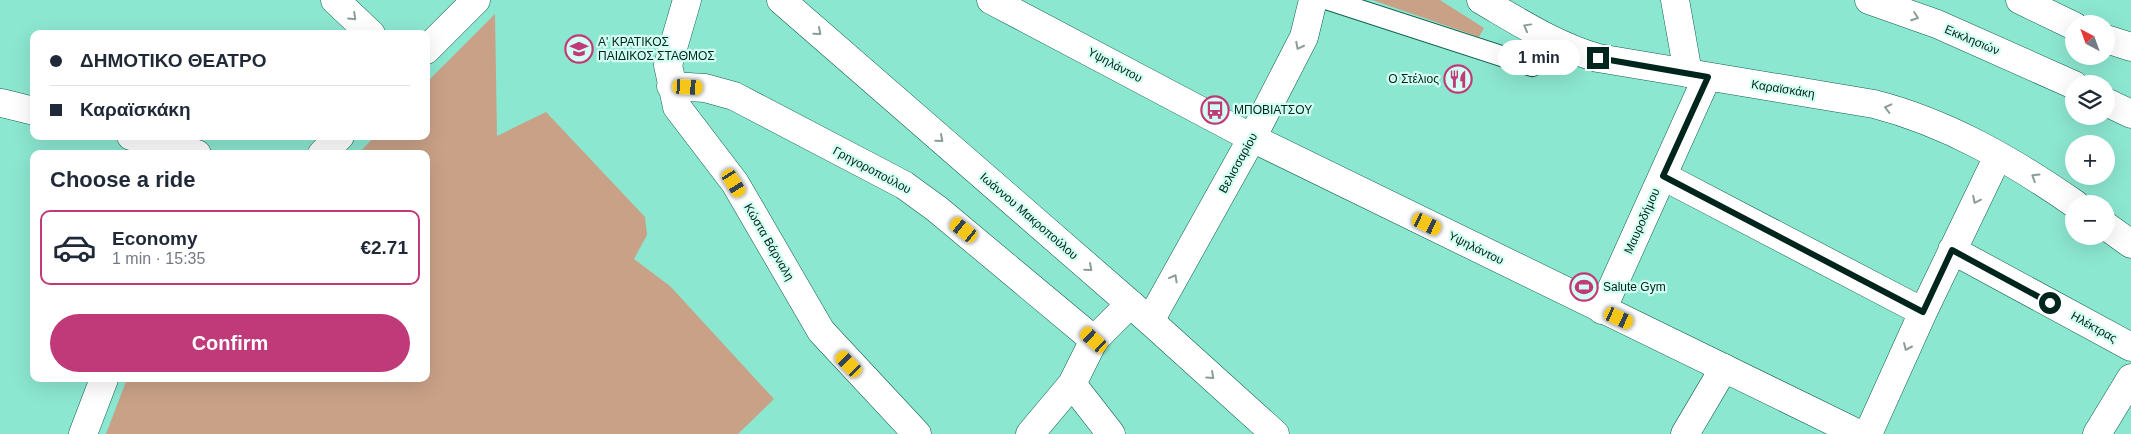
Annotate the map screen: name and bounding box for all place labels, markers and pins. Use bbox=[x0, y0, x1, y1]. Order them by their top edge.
school or university icon: Α' ΚΡΑΤΙΚΟΣ ΠΑΙΔΙΚΟΣ ΣΤΑΘΜΟΣ bbox=[564, 34, 594, 64]
place label: Α' ΚΡΑΤΙΚΟΣ ΠΑΙΔΙΚΟΣ ΣΤΑΘΜΟΣ bbox=[598, 35, 715, 63]
restaurant icon: Ο Στέλιος bbox=[1443, 64, 1473, 94]
place label: Ο Στέλιος bbox=[1388, 72, 1439, 86]
bus stop icon: ΜΠΟΒΙΑΤΣΟΥ bbox=[1200, 95, 1230, 125]
place label: ΜΠΟΒΙΑΤΣΟΥ bbox=[1234, 103, 1312, 117]
sports icon: Salute Gym bbox=[1569, 272, 1599, 302]
place label: Salute Gym bbox=[1603, 280, 1666, 294]

